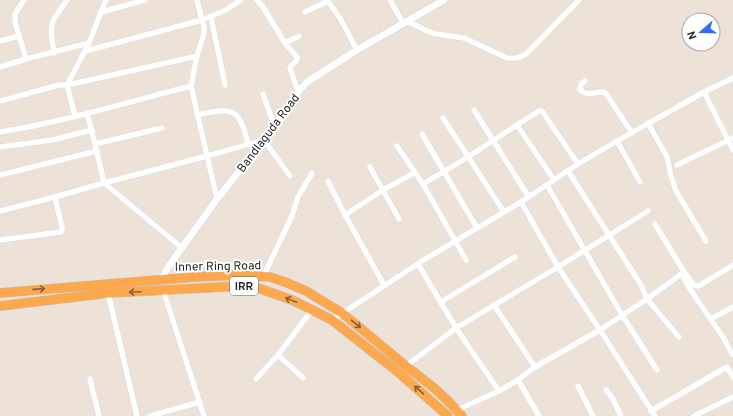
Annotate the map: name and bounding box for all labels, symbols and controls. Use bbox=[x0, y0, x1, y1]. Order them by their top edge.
north arrow bbox=[681, 12, 721, 52]
text: N bbox=[685, 29, 700, 41]
street label: Bandlaguda Road bbox=[234, 91, 304, 176]
street label: Inner Ring Road bbox=[175, 258, 261, 276]
road number: IRR bbox=[230, 277, 258, 295]
one-way arrow bbox=[32, 286, 45, 293]
one-way arrow bbox=[129, 288, 142, 295]
one-way arrow bbox=[285, 296, 297, 303]
one-way arrow bbox=[350, 320, 361, 329]
one-way arrow bbox=[414, 386, 425, 395]

